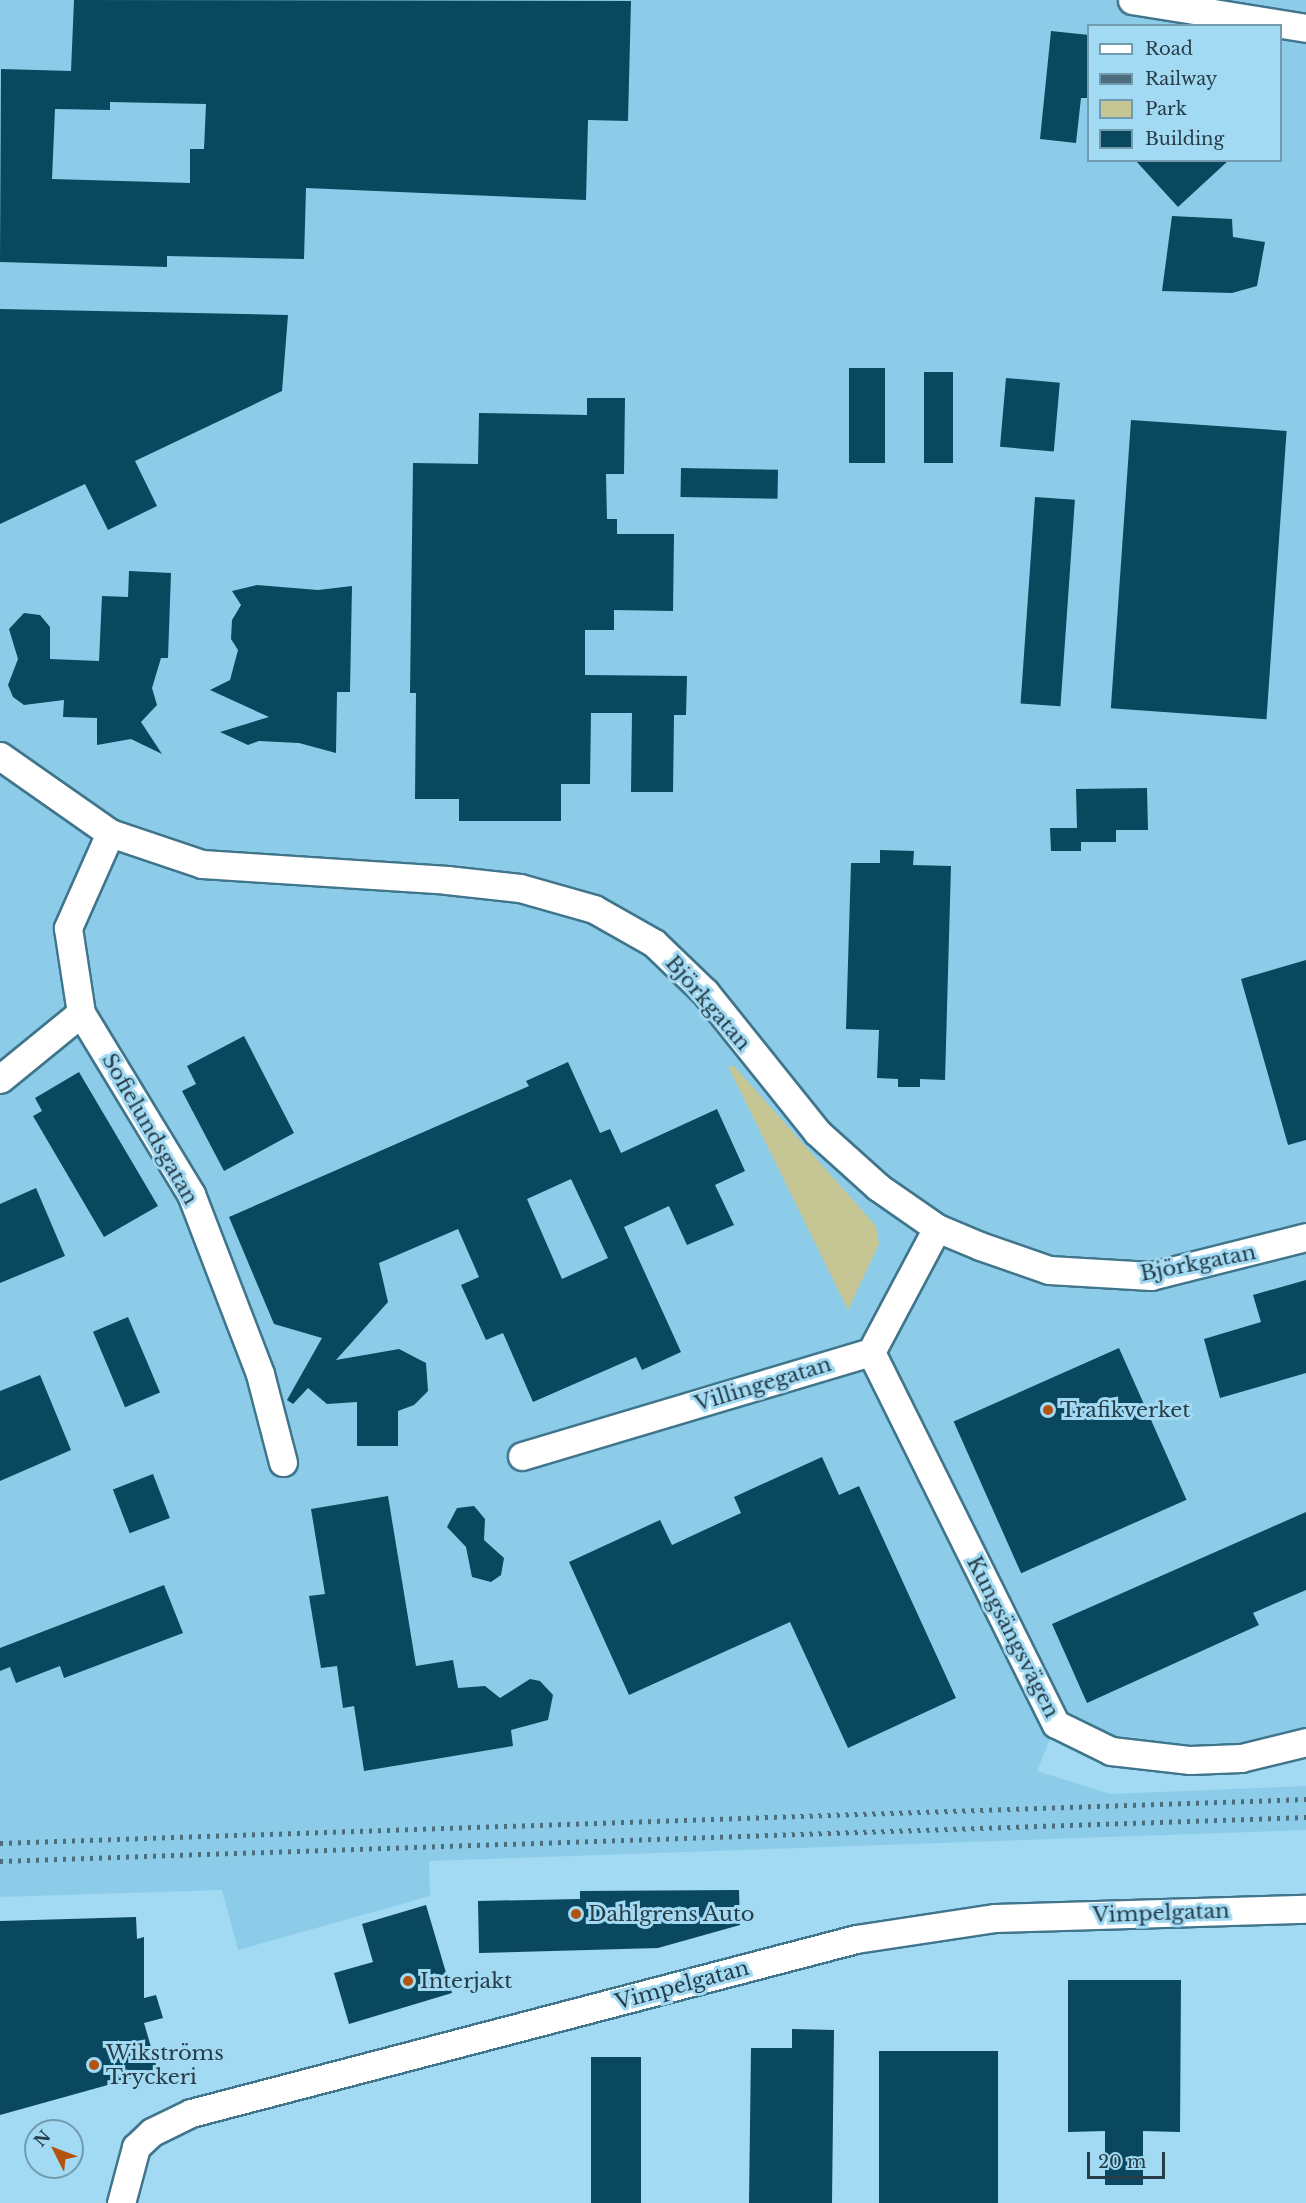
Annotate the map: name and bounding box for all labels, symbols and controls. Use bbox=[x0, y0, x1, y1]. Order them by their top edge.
legend bbox=[1087, 24, 1282, 162]
text: Road bbox=[1145, 38, 1193, 60]
text: Railway bbox=[1145, 68, 1217, 90]
text: Park bbox=[1145, 98, 1187, 120]
text: Building bbox=[1145, 128, 1224, 150]
street label: Björkgatan bbox=[660, 951, 756, 1055]
street label: Sofielundsgatan bbox=[97, 1049, 203, 1209]
street label: Björkgatan bbox=[1138, 1239, 1258, 1287]
street label: Villingegatan bbox=[692, 1351, 834, 1417]
place label: Trafikverket bbox=[1060, 1397, 1190, 1423]
marker: Trafikverket bbox=[1041, 1403, 1055, 1417]
street label: Kungsängsvägen bbox=[961, 1552, 1065, 1722]
street label: Vimpelgatan bbox=[1092, 1898, 1230, 1928]
place label: Dahlgrens Auto bbox=[588, 1901, 755, 1927]
marker: Dahlgrens Auto bbox=[569, 1907, 583, 1921]
street label: Vimpelgatan bbox=[612, 1955, 752, 2015]
place label: Interjakt bbox=[420, 1968, 512, 1994]
marker: Interjakt bbox=[401, 1974, 415, 1988]
place label: Wikströms Tryckeri bbox=[106, 2040, 224, 2090]
marker: Wikströms Tryckeri bbox=[87, 2058, 101, 2072]
north arrow bbox=[24, 2119, 84, 2179]
text: N bbox=[30, 2126, 55, 2151]
scale bar bbox=[1090, 2140, 1168, 2178]
text: 20 m bbox=[1098, 2151, 1146, 2173]

